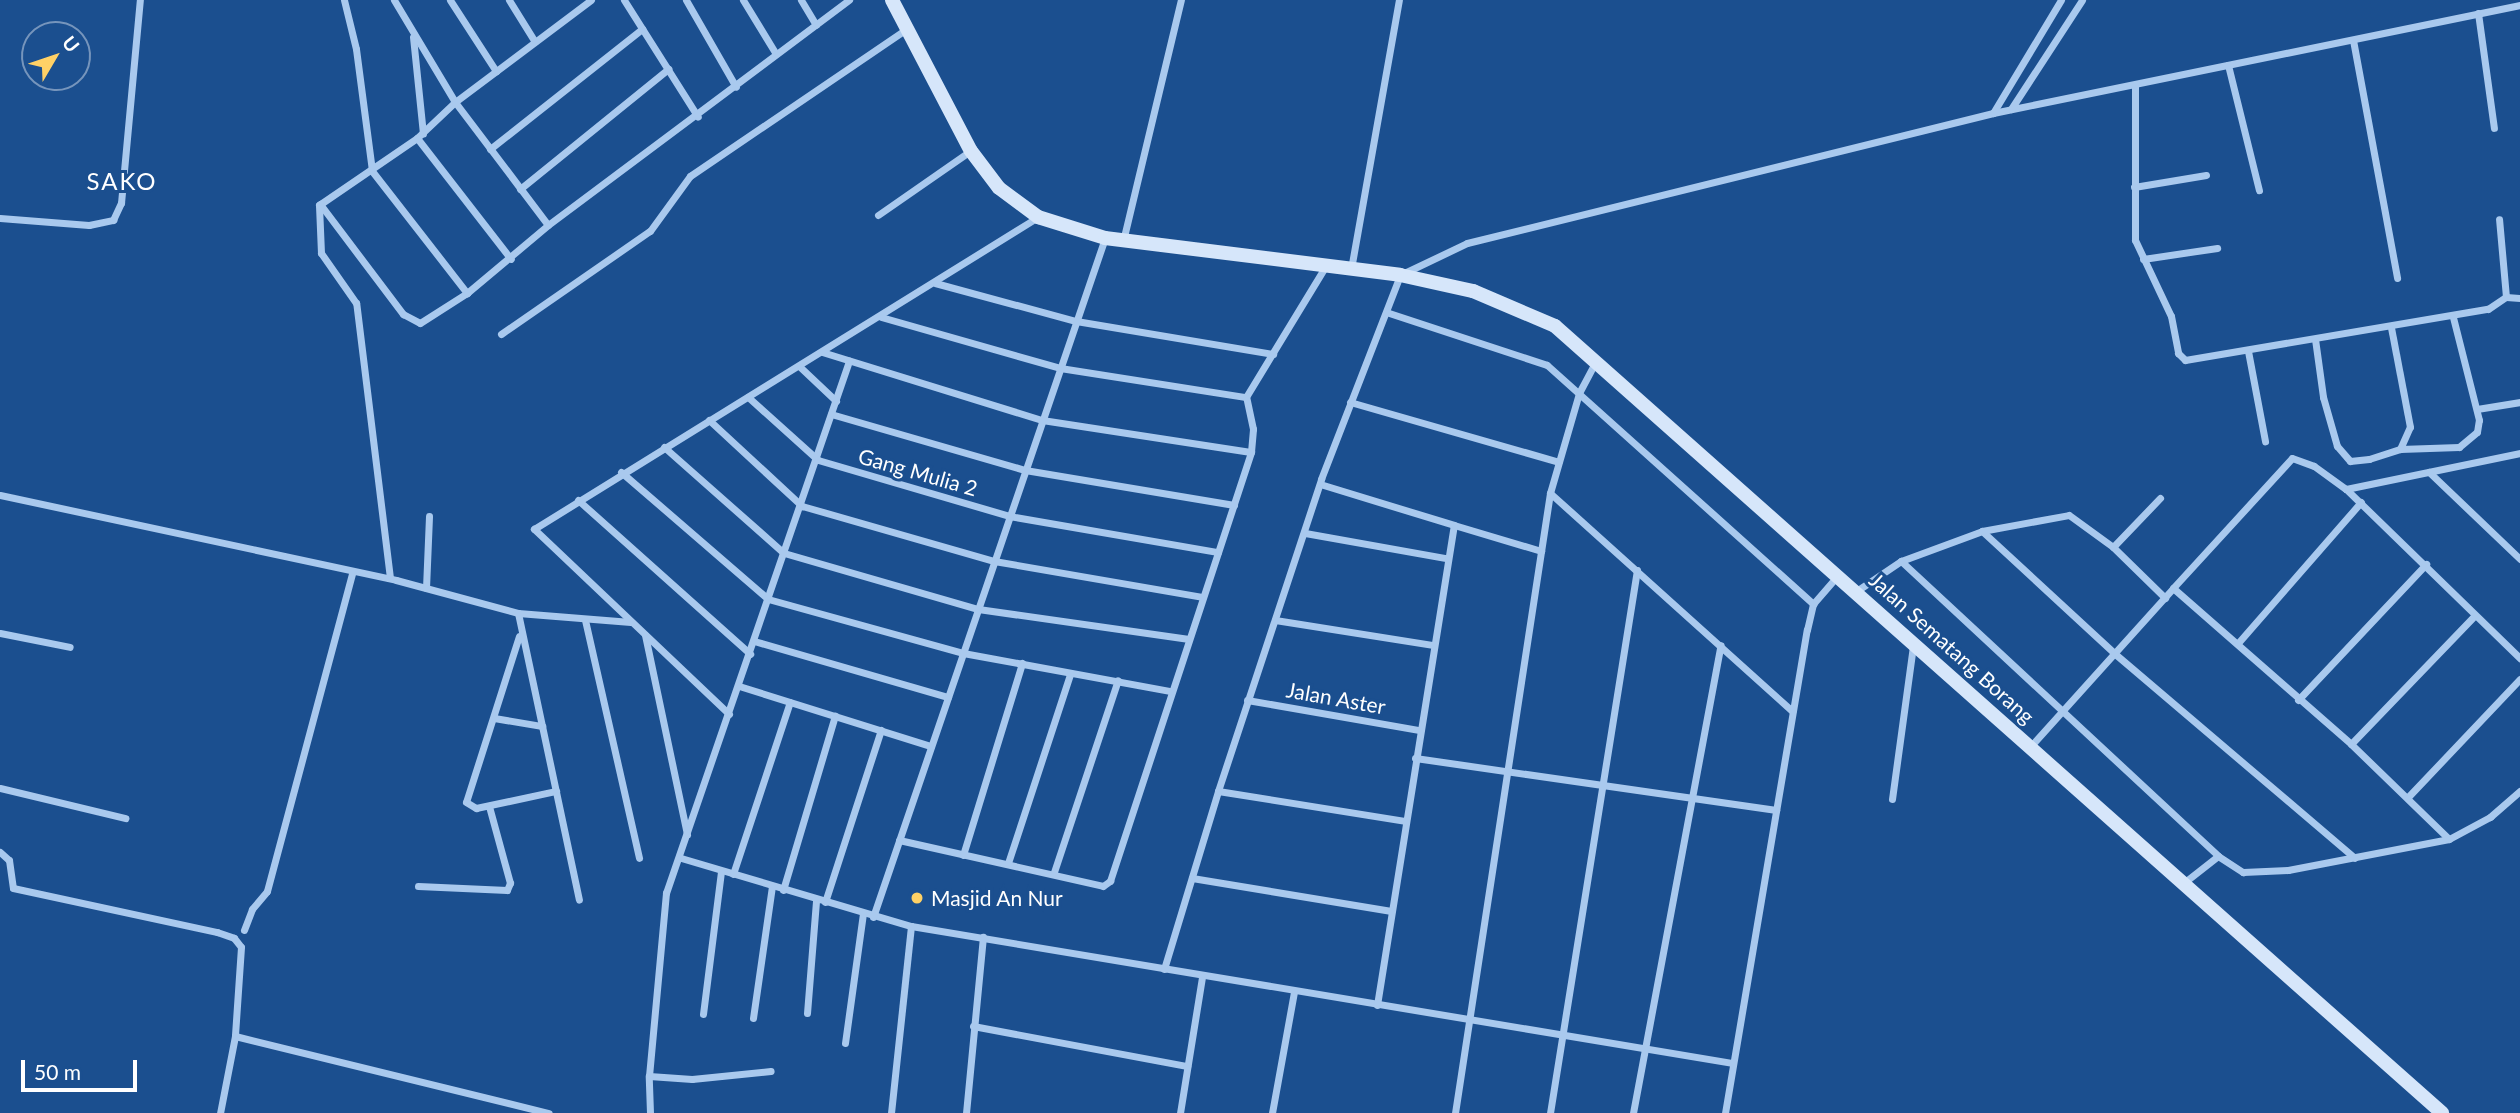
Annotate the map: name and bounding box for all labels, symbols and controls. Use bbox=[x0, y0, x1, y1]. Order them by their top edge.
north arrow bbox=[21, 21, 91, 91]
text: U bbox=[58, 31, 85, 56]
district label: SAKO bbox=[87, 167, 157, 195]
street label: Gang Mulia 2 bbox=[856, 443, 980, 501]
street label: Jalan Sematang Borang bbox=[1864, 567, 2040, 729]
street label: Jalan Aster bbox=[1284, 677, 1388, 719]
place label: Masjid An Nur bbox=[931, 885, 1063, 911]
marker: Masjid An Nur bbox=[909, 890, 925, 906]
scale bar bbox=[24, 1046, 140, 1090]
text: 50 m bbox=[34, 1059, 81, 1084]

